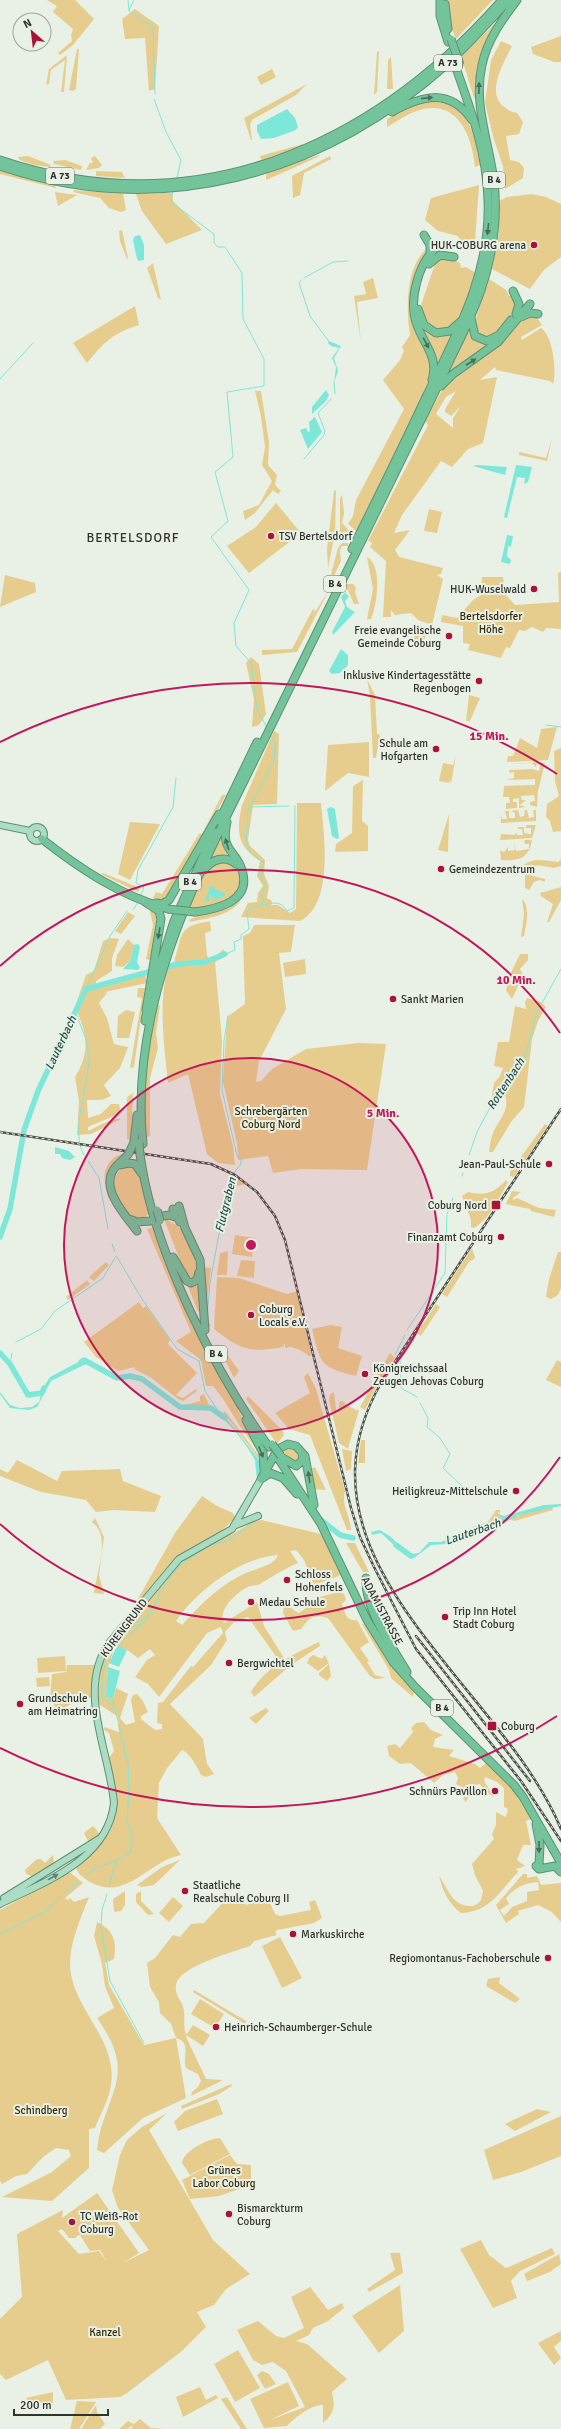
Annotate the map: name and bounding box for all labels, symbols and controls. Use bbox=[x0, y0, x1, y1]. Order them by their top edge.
north arrow bbox=[12, 12, 52, 52]
text: N bbox=[21, 16, 34, 31]
road number: A 73 bbox=[434, 55, 462, 71]
one-way arrow bbox=[476, 81, 482, 94]
one-way arrow bbox=[421, 95, 433, 101]
road number: A 73 bbox=[46, 168, 74, 184]
road number: B 4 bbox=[483, 172, 505, 188]
one-way arrow bbox=[484, 223, 491, 235]
place label: HUK-COBURG arena bbox=[431, 239, 526, 252]
marker: HUK-COBURG arena bbox=[529, 240, 539, 250]
one-way arrow bbox=[423, 337, 429, 349]
one-way arrow bbox=[466, 358, 476, 366]
district label: BERTELSDORF bbox=[86, 530, 180, 546]
place label: TSV Bertelsdorf bbox=[279, 530, 354, 543]
marker: TSV Bertelsdorf bbox=[266, 531, 276, 541]
road number: B 4 bbox=[324, 576, 346, 592]
place label: HUK-Wuselwald bbox=[450, 583, 526, 596]
marker: HUK-Wuselwald bbox=[529, 584, 539, 594]
park label: Bertelsdorfer Höhe bbox=[460, 610, 522, 636]
place label: Freie evangelische Gemeinde Coburg bbox=[354, 624, 441, 650]
marker: Freie evangelische Gemeinde Coburg bbox=[444, 631, 454, 641]
place label: Inklusive Kindertagesstätte Regenbogen bbox=[343, 669, 471, 695]
marker: Inklusive Kindertagesstätte Regenbogen bbox=[474, 676, 484, 686]
text: 15 Min. bbox=[469, 729, 509, 744]
place label: Schule am Hofgarten bbox=[379, 737, 428, 763]
marker: Schule am Hofgarten bbox=[431, 744, 441, 754]
one-way arrow bbox=[224, 838, 230, 850]
place label: Gemeindezentrum bbox=[449, 863, 535, 876]
marker: Gemeindezentrum bbox=[436, 864, 446, 874]
road number: B 4 bbox=[179, 874, 201, 890]
one-way arrow bbox=[156, 927, 162, 939]
text: 10 Min. bbox=[496, 973, 536, 988]
place label: Sankt Marien bbox=[401, 993, 464, 1006]
marker: Sankt Marien bbox=[388, 994, 398, 1004]
water label: Lauterbach bbox=[42, 1013, 80, 1072]
water label: Rottenbach bbox=[484, 1055, 528, 1113]
park label: Schrebergärten Coburg Nord bbox=[235, 1105, 307, 1131]
text: 5 Min. bbox=[367, 1106, 399, 1121]
place label: Jean-Paul-Schule bbox=[459, 1158, 541, 1171]
marker: Jean-Paul-Schule bbox=[544, 1159, 554, 1169]
water label: Flutgraben bbox=[212, 1176, 240, 1234]
place label: Coburg Nord bbox=[428, 1199, 487, 1212]
marker: Coburg Nord bbox=[490, 1199, 502, 1211]
place label: Finanzamt Coburg bbox=[407, 1231, 493, 1244]
marker: Finanzamt Coburg bbox=[496, 1232, 506, 1242]
centre of rings bbox=[244, 1238, 258, 1252]
place label: Coburg Locals e.V. bbox=[259, 1303, 307, 1329]
marker: Coburg Locals e.V. bbox=[246, 1310, 256, 1320]
road number: B 4 bbox=[205, 1346, 227, 1362]
place label: Königreichssaal Zeugen Jehovas Coburg bbox=[373, 1362, 484, 1388]
marker: Königreichssaal Zeugen Jehovas Coburg bbox=[360, 1369, 370, 1379]
one-way arrow bbox=[258, 1446, 264, 1457]
one-way arrow bbox=[306, 1471, 312, 1483]
place label: Heiligkreuz-Mittelschule bbox=[392, 1485, 508, 1498]
marker: Heiligkreuz-Mittelschule bbox=[511, 1486, 521, 1496]
water label: Lauterbach bbox=[443, 1515, 503, 1549]
place label: Schloss Hohenfels bbox=[295, 1568, 343, 1594]
marker: Schloss Hohenfels bbox=[282, 1575, 292, 1585]
street label: ADAMISTRASSE bbox=[359, 1575, 405, 1647]
street label: KÜRENGRUND bbox=[97, 1596, 150, 1660]
place label: Medau Schule bbox=[259, 1596, 325, 1609]
marker: Medau Schule bbox=[246, 1597, 256, 1607]
place label: Trip Inn Hotel Stadt Coburg bbox=[453, 1605, 517, 1631]
marker: Trip Inn Hotel Stadt Coburg bbox=[440, 1612, 450, 1622]
place label: Bergwichtel bbox=[237, 1657, 294, 1670]
marker: Bergwichtel bbox=[224, 1658, 234, 1668]
place label: Grundschule am Heimatring bbox=[28, 1692, 98, 1718]
marker: Grundschule am Heimatring bbox=[15, 1699, 25, 1709]
road number: B 4 bbox=[431, 1700, 453, 1716]
marker: Coburg bbox=[486, 1720, 498, 1732]
place label: Coburg bbox=[501, 1720, 535, 1733]
place label: Schnürs Pavillon bbox=[409, 1785, 487, 1798]
marker: Schnürs Pavillon bbox=[490, 1786, 500, 1796]
one-way arrow bbox=[536, 1841, 542, 1854]
one-way arrow bbox=[47, 1874, 59, 1881]
place label: Staatliche Realschule Coburg II bbox=[193, 1879, 290, 1905]
marker: Staatliche Realschule Coburg II bbox=[180, 1886, 190, 1896]
place label: Markuskirche bbox=[301, 1928, 365, 1941]
marker: Markuskirche bbox=[288, 1929, 298, 1939]
place label: Regiomontanus-Fachoberschule bbox=[389, 1952, 540, 1965]
marker: Regiomontanus-Fachoberschule bbox=[543, 1953, 553, 1963]
place label: Heinrich-Schaumberger-Schule bbox=[224, 2021, 372, 2034]
marker: Heinrich-Schaumberger-Schule bbox=[211, 2022, 221, 2032]
park label: Schindberg bbox=[14, 2104, 68, 2117]
park label: Grünes Labor Coburg bbox=[192, 2164, 256, 2190]
place label: Bismarckturm Coburg bbox=[237, 2202, 303, 2228]
marker: Bismarckturm Coburg bbox=[224, 2209, 234, 2219]
place label: TC Weiß-Rot Coburg bbox=[80, 2210, 138, 2236]
marker: TC Weiß-Rot Coburg bbox=[67, 2217, 77, 2227]
park label: Kanzel bbox=[89, 2326, 121, 2339]
scale bar bbox=[14, 2391, 108, 2417]
text: 200 m bbox=[20, 2398, 52, 2413]

